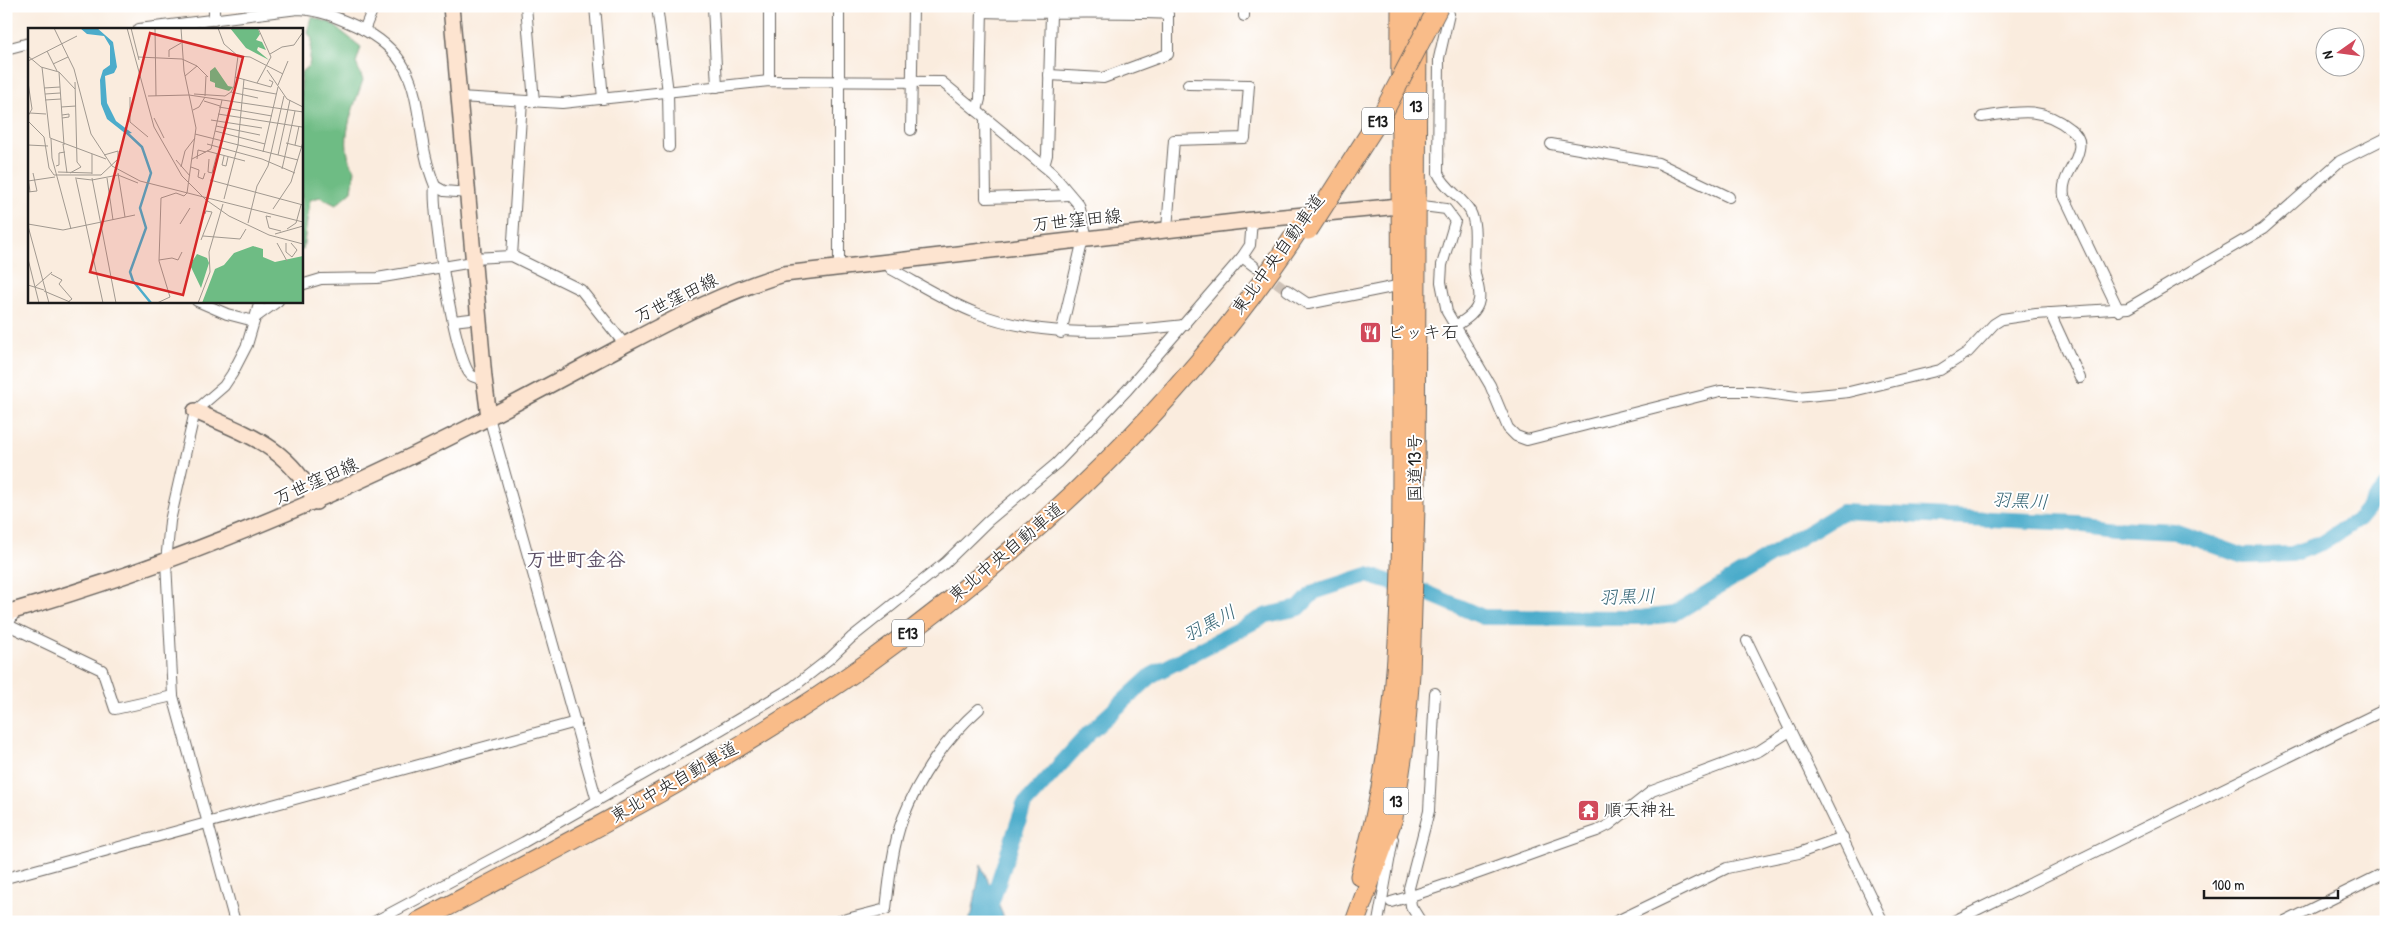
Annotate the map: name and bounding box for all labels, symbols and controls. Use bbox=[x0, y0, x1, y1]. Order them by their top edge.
inset map bbox=[28, 28, 302, 302]
north arrow bbox=[2314, 28, 2364, 78]
text: N bbox=[2317, 49, 2337, 61]
road number: 13 bbox=[1404, 92, 1428, 120]
road number: E13 bbox=[1362, 108, 1394, 134]
street label: 東北中央自動車道 bbox=[1225, 188, 1330, 319]
street label: 万世窪田線 bbox=[1031, 202, 1123, 237]
street label: 万世窪田線 bbox=[630, 267, 722, 329]
place label: ビッキ石 bbox=[1387, 319, 1459, 344]
restaurant icon: ビッキ石 bbox=[1359, 320, 1383, 344]
street label: 国道13号 bbox=[1402, 434, 1427, 502]
street label: 万世窪田線 bbox=[270, 451, 362, 510]
water label: 羽黒川 bbox=[1991, 486, 2049, 514]
street label: 東北中央自動車道 bbox=[942, 496, 1069, 607]
district label: 万世町金谷 bbox=[526, 545, 626, 572]
water label: 羽黒川 bbox=[1598, 582, 1656, 610]
water label: 羽黒川 bbox=[1178, 598, 1240, 648]
road number: E13 bbox=[892, 620, 924, 646]
street label: 東北中央自動車道 bbox=[605, 735, 742, 828]
road number: 13 bbox=[1384, 788, 1408, 814]
place label: 順天神社 bbox=[1604, 797, 1676, 822]
temple icon: 順天神社 bbox=[1576, 798, 1600, 822]
scale bar bbox=[2204, 868, 2338, 900]
text: 100 m bbox=[2212, 874, 2245, 895]

